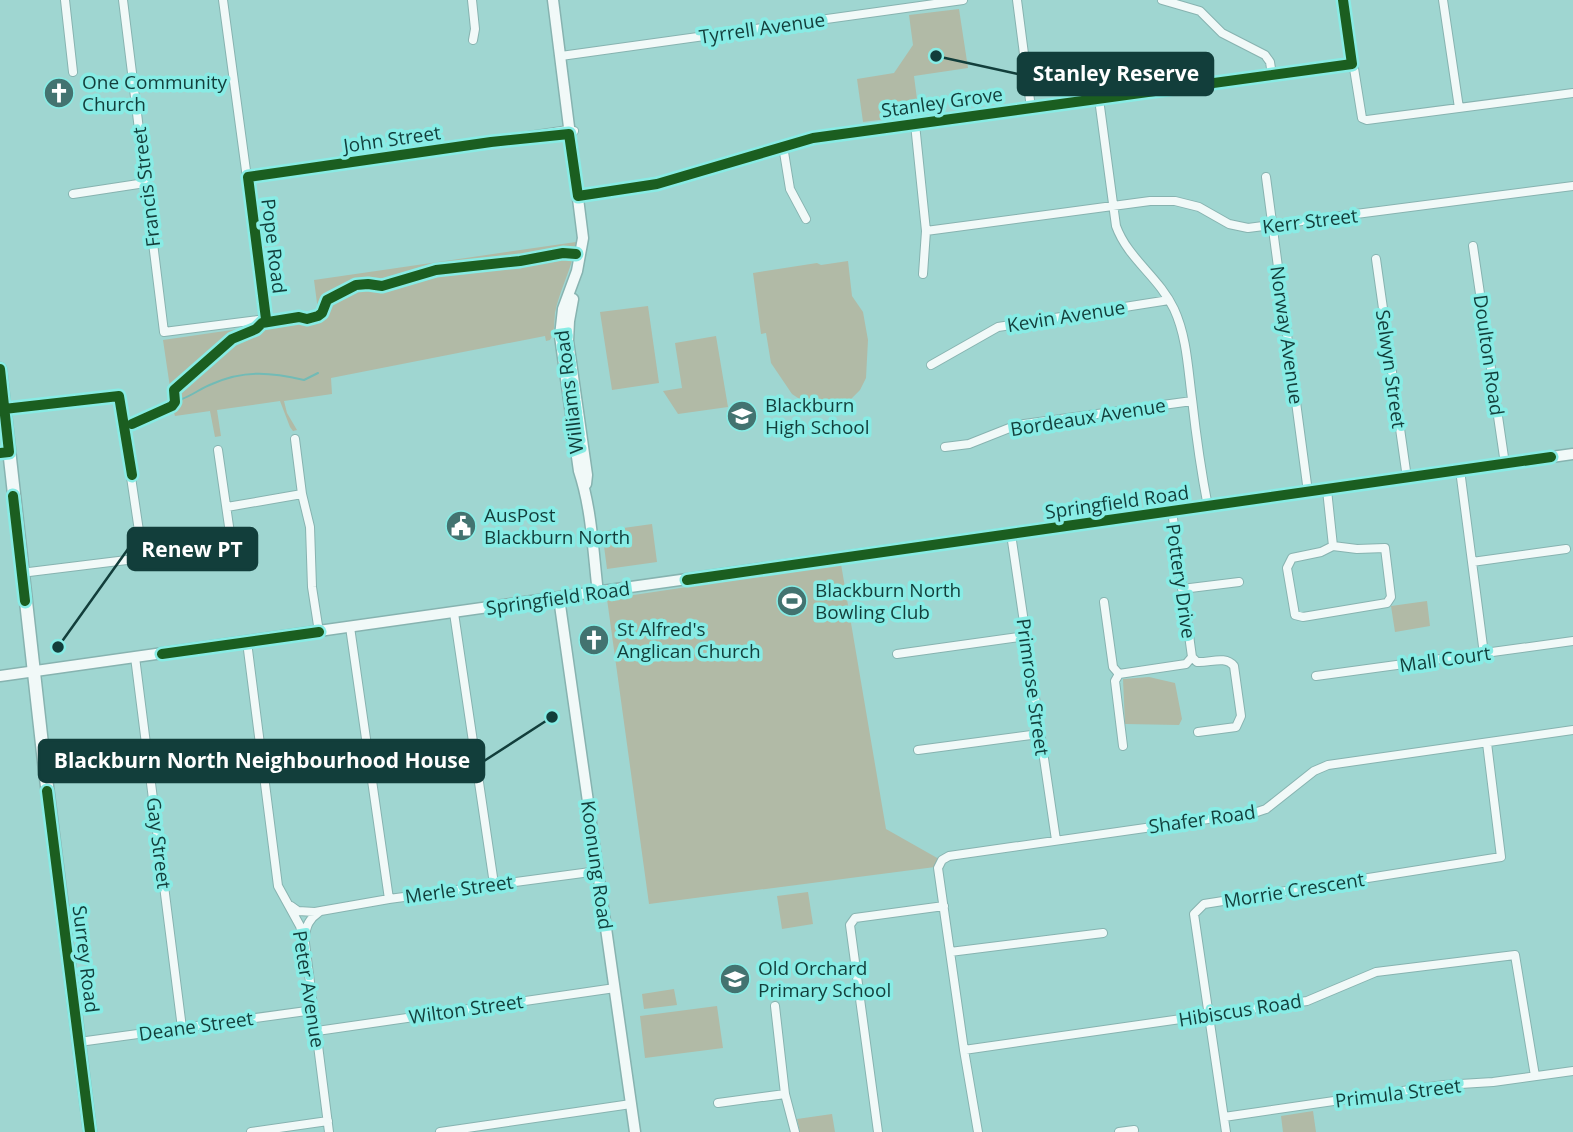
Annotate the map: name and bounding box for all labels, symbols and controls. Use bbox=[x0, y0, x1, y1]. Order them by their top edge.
street label: Tyrrell Avenue bbox=[697, 6, 827, 50]
callout: Stanley Reserve bbox=[1018, 53, 1213, 95]
text: Stanley Reserve bbox=[1033, 59, 1199, 87]
place label: One Community Church bbox=[82, 69, 227, 117]
church icon: One Community Church bbox=[42, 76, 76, 110]
street label: Stanley Grove bbox=[880, 81, 1004, 123]
street label: John Street bbox=[340, 119, 442, 159]
street label: Francis Street bbox=[126, 125, 166, 249]
street label: Pope Road bbox=[255, 197, 293, 295]
street label: Kerr Street bbox=[1261, 202, 1359, 240]
street label: Norway Avenue bbox=[1264, 264, 1310, 406]
street label: Doulton Road bbox=[1468, 293, 1510, 417]
street label: Kevin Avenue bbox=[1005, 294, 1127, 338]
street label: Selwyn Street bbox=[1370, 308, 1412, 430]
street label: Williams Road bbox=[549, 329, 589, 455]
place label: Blackburn High School bbox=[765, 392, 870, 440]
street label: Bordeaux Avenue bbox=[1008, 392, 1168, 442]
school or university icon: Blackburn High School bbox=[725, 399, 759, 433]
street label: Springfield Road bbox=[1043, 479, 1191, 525]
place label: AusPost Blackburn North bbox=[484, 502, 630, 550]
public building icon: AusPost Blackburn North bbox=[444, 509, 478, 543]
street label: Pottery Drive bbox=[1160, 522, 1202, 640]
callout: Renew PT bbox=[128, 528, 257, 570]
text: Renew PT bbox=[141, 535, 243, 563]
street label: Springfield Road bbox=[484, 575, 632, 621]
place label: Blackburn North Bowling Club bbox=[815, 577, 961, 625]
sports icon: Blackburn North Bowling Club bbox=[775, 584, 809, 618]
place label: St Alfred's Anglican Church bbox=[617, 616, 761, 664]
street label: Primrose Street bbox=[1010, 617, 1056, 758]
church icon: St Alfred's Anglican Church bbox=[577, 623, 611, 657]
street label: Mall Court bbox=[1398, 640, 1492, 678]
callout: Blackburn North Neighbourhood House bbox=[39, 740, 484, 782]
text: Blackburn North Neighbourhood House bbox=[54, 746, 470, 774]
street label: Gay Street bbox=[140, 796, 178, 890]
street label: Koonung Road bbox=[575, 799, 619, 931]
street label: Shafer Road bbox=[1147, 799, 1257, 839]
street label: Morrie Crescent bbox=[1222, 866, 1366, 914]
street label: Merle Street bbox=[403, 869, 515, 909]
street label: Surrey Road bbox=[67, 904, 105, 1014]
street label: Peter Avenue bbox=[287, 928, 331, 1050]
place label: Old Orchard Primary School bbox=[758, 955, 891, 1003]
school or university icon: Old Orchard Primary School bbox=[718, 962, 752, 996]
street label: Hibiscus Road bbox=[1177, 987, 1303, 1033]
street label: Wilton Street bbox=[407, 988, 525, 1030]
street label: Deane Street bbox=[137, 1005, 255, 1047]
street label: Primula Street bbox=[1334, 1072, 1463, 1114]

